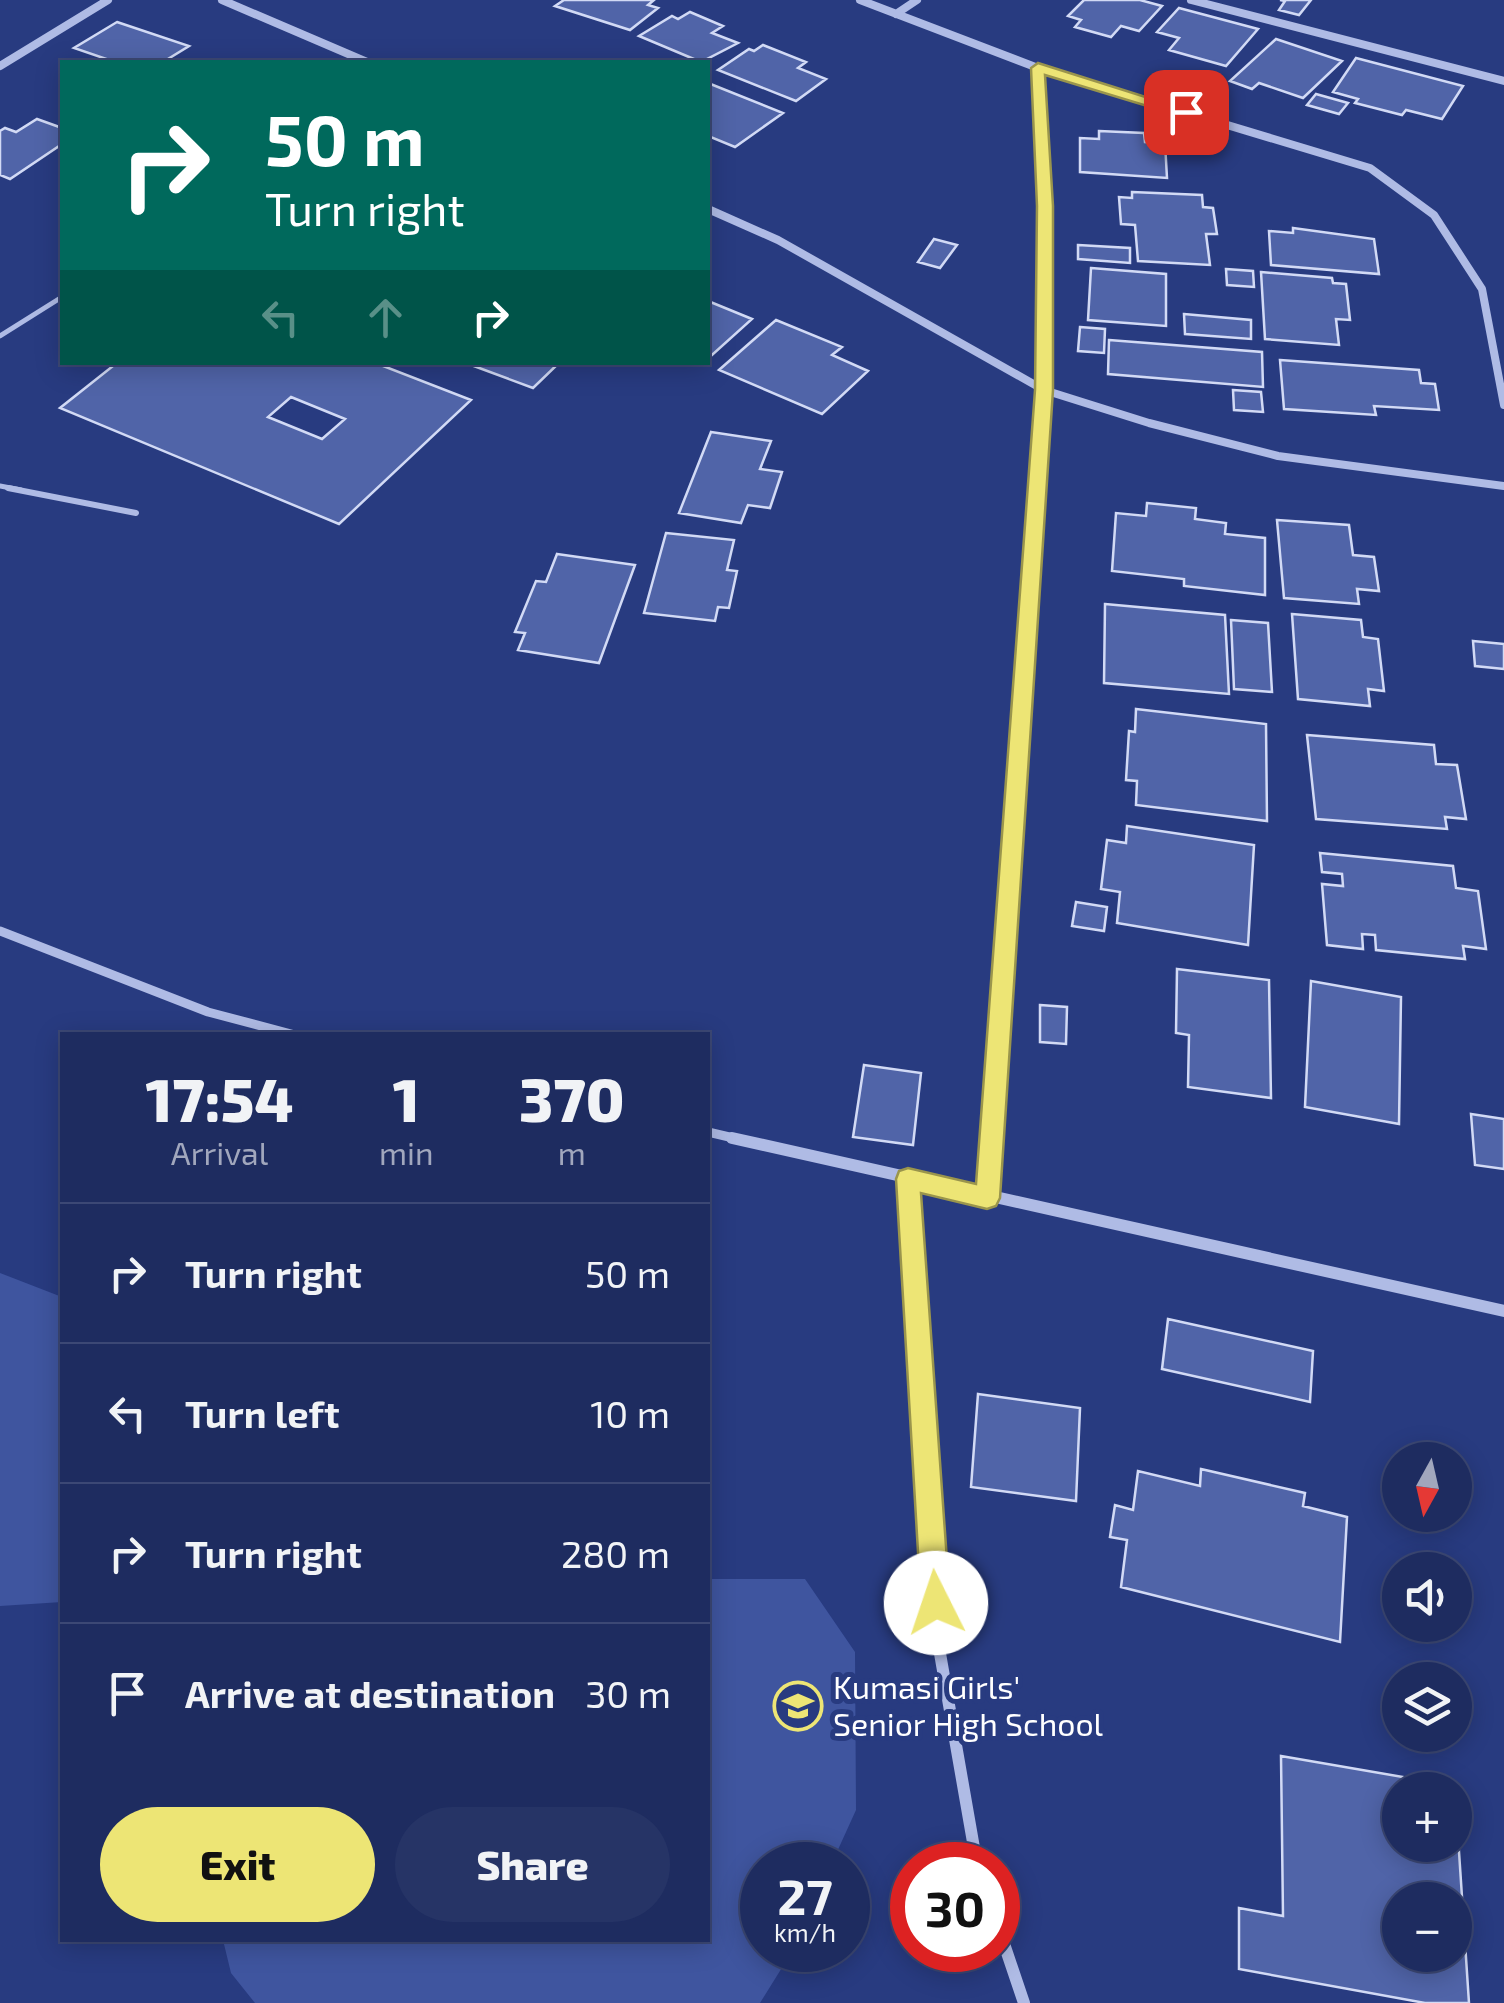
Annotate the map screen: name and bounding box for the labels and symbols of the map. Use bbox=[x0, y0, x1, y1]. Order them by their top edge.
pin bbox=[1144, 70, 1229, 155]
north arrow bbox=[1382, 1442, 1472, 1532]
position arrow bbox=[884, 1551, 988, 1655]
place label: Kumasi Girls' Senior High School bbox=[833, 1667, 1104, 1742]
school or university icon: Kumasi Girls' Senior High School bbox=[772, 1680, 824, 1732]
speed limit sign: 30 bbox=[890, 1842, 1020, 1972]

